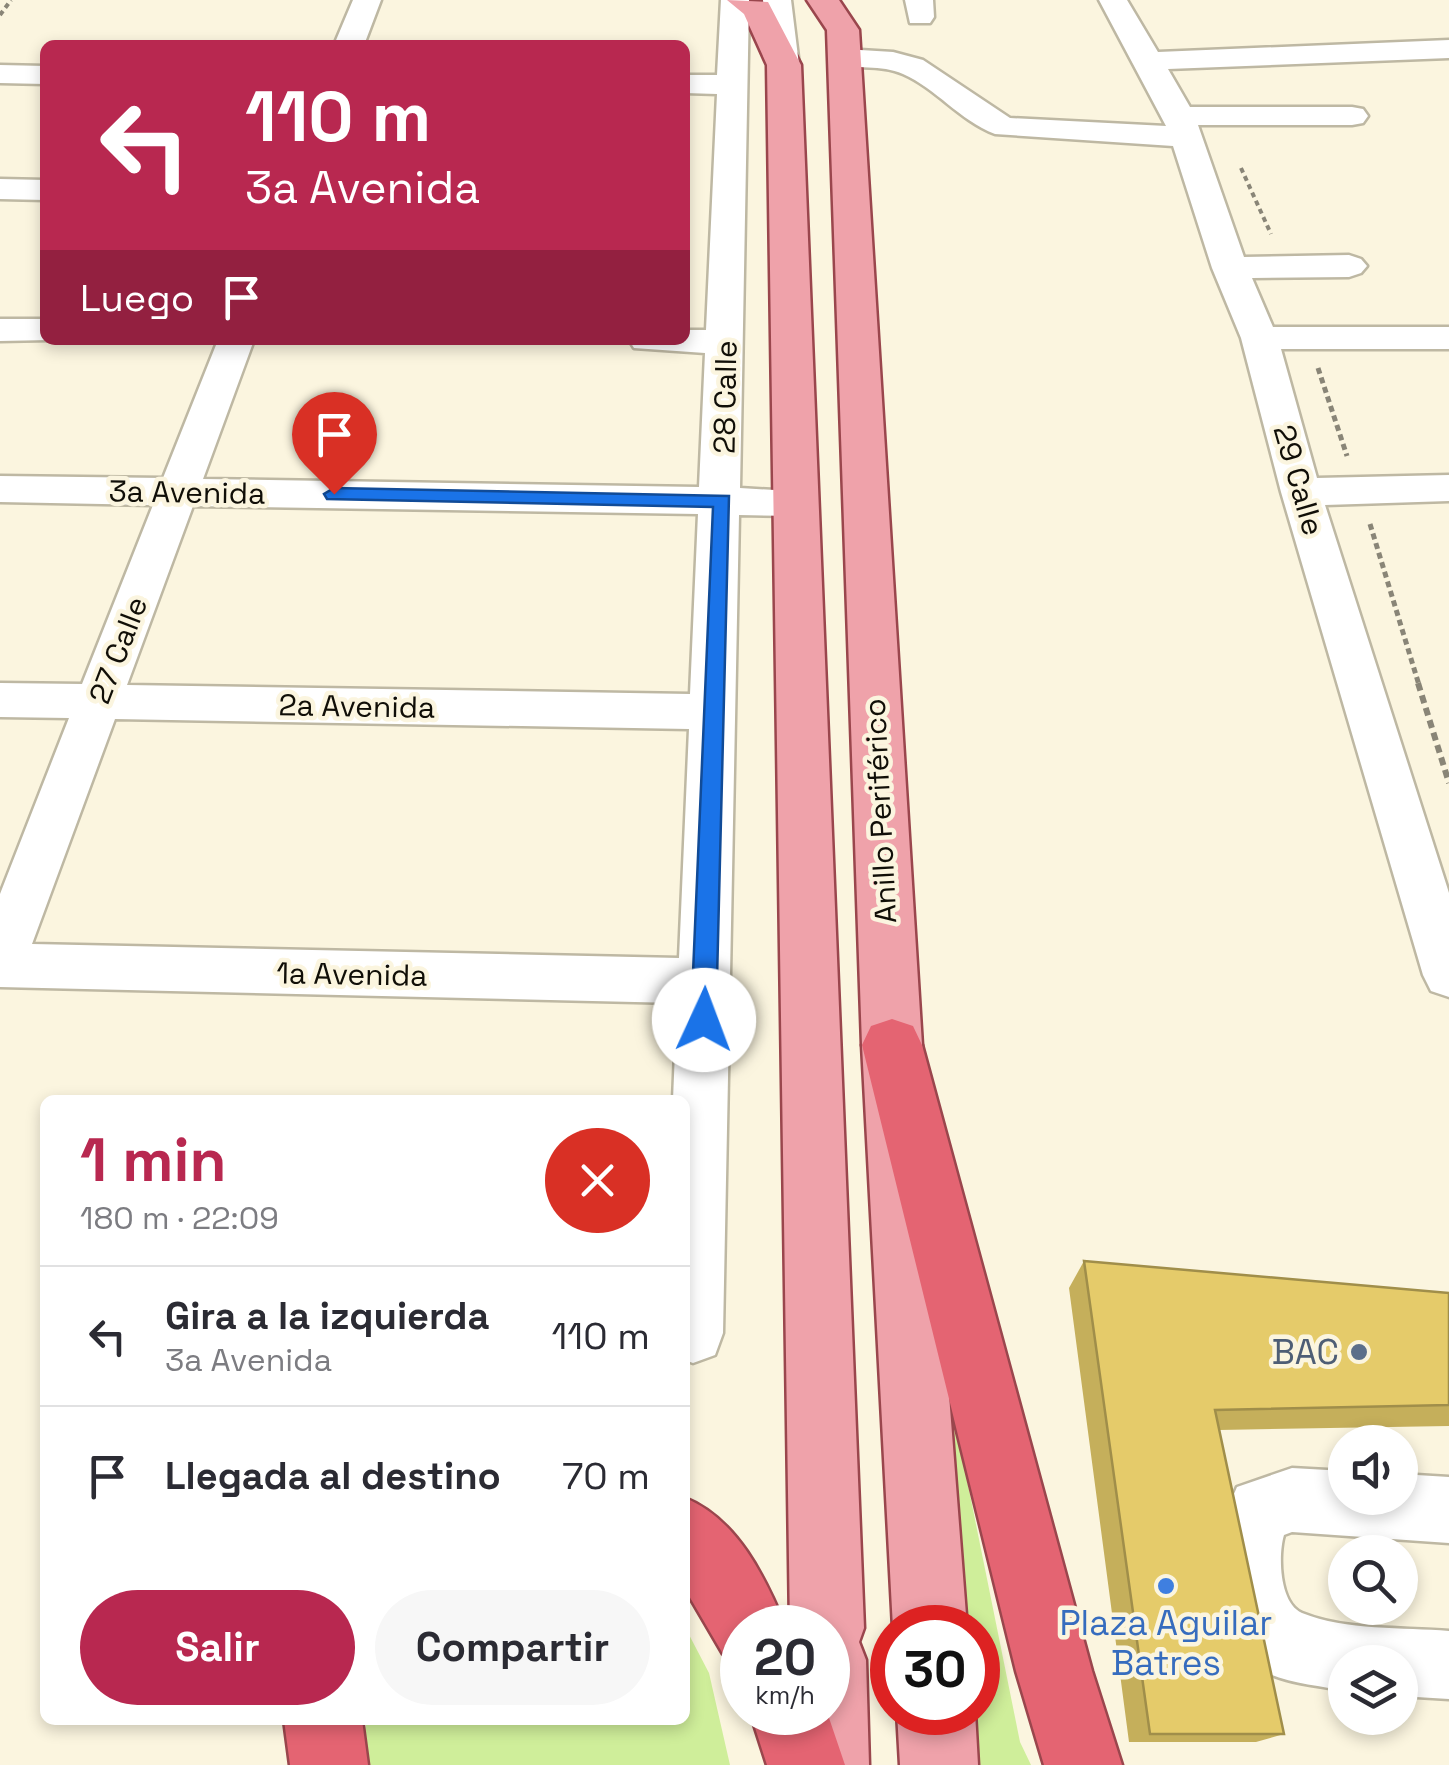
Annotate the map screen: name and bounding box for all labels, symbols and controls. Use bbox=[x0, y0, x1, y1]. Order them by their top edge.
text: 110 m bbox=[245, 72, 431, 161]
icon: left bbox=[80, 80, 210, 210]
text: 3a Avenida bbox=[245, 159, 480, 216]
icon: arrive bbox=[214, 270, 269, 325]
text: Luego bbox=[80, 274, 194, 322]
street label: 28 Calle bbox=[705, 340, 745, 454]
pin bbox=[292, 392, 377, 495]
icon: arrive bbox=[307, 407, 362, 462]
street label: 29 Calle bbox=[1265, 420, 1333, 540]
street label: 3a Avenida bbox=[108, 471, 266, 513]
street label: 27 Calle bbox=[80, 591, 156, 709]
street label: 2a Avenida bbox=[278, 685, 436, 727]
street label: Anillo Periférico bbox=[855, 698, 905, 924]
street label: 1a Avenida bbox=[276, 953, 428, 995]
position arrow bbox=[652, 968, 756, 1072]
text: 1 min bbox=[80, 1122, 227, 1199]
button: close bbox=[545, 1128, 650, 1233]
text: 180 m · 22:09 bbox=[80, 1198, 279, 1238]
text: Gira a la izquierda bbox=[165, 1292, 490, 1340]
icon: left bbox=[80, 1309, 135, 1364]
text: 110 m bbox=[551, 1312, 650, 1360]
place label: BAC bbox=[1272, 1330, 1339, 1374]
text: 3a Avenida bbox=[165, 1340, 332, 1380]
marker: BAC bbox=[1348, 1341, 1370, 1363]
map controls bbox=[1328, 1425, 1418, 1735]
button: sound bbox=[1328, 1425, 1418, 1515]
icon: arrive bbox=[80, 1449, 135, 1504]
text: Llegada al destino bbox=[165, 1452, 501, 1500]
text: 70 m bbox=[562, 1452, 650, 1500]
button: search bbox=[1328, 1535, 1418, 1625]
marker: Plaza Aguilar Batres bbox=[1155, 1575, 1177, 1597]
button: Salir bbox=[80, 1590, 355, 1705]
button: Compartir bbox=[375, 1590, 650, 1705]
place label: Plaza Aguilar Batres bbox=[1060, 1601, 1272, 1685]
speed limit sign: 30 bbox=[870, 1605, 1000, 1735]
text: 20 bbox=[754, 1626, 816, 1690]
button: layers bbox=[1328, 1645, 1418, 1735]
text: km/h bbox=[755, 1679, 815, 1711]

